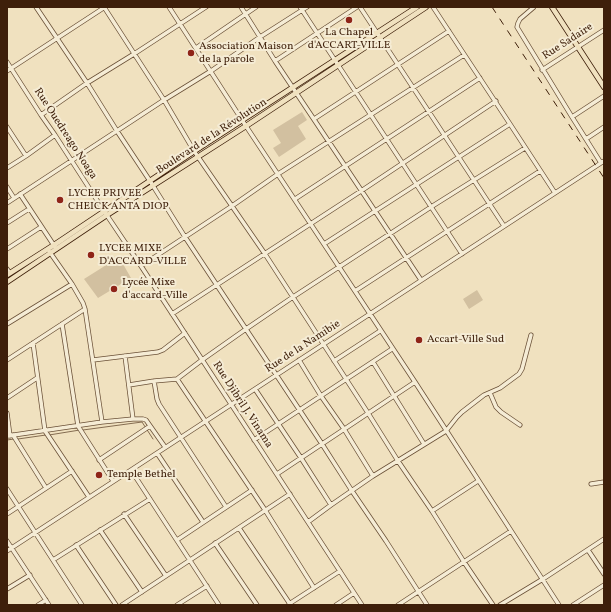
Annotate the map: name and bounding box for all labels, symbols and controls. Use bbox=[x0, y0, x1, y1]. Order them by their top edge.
marker: La Chapel d'ACCART-VILLE bbox=[344, 15, 354, 25]
street label: Rue Sadaire bbox=[540, 21, 596, 63]
place label: La Chapel d'ACCART-VILLE bbox=[308, 26, 390, 52]
place label: Association Maison de la parole bbox=[199, 40, 294, 66]
marker: Association Maison de la parole bbox=[186, 48, 196, 58]
street label: Rue Ouedreago Noaga bbox=[30, 86, 100, 182]
street label: Boulevard de la Révolution bbox=[154, 96, 270, 178]
place label: LYCEE PRIVEE CHEICK ANTA DIOP bbox=[68, 187, 169, 213]
marker: LYCEE PRIVEE CHEICK ANTA DIOP bbox=[55, 195, 65, 205]
place label: LYCEE MIXE D'ACCARD-VILLE bbox=[99, 242, 187, 268]
marker: LYCEE MIXE D'ACCARD-VILLE bbox=[86, 250, 96, 260]
place label: Lycée Mixe d'accard-Ville bbox=[122, 276, 187, 302]
marker: Lycée Mixe d'accard-Ville bbox=[109, 284, 119, 294]
street label: Rue de la Namibie bbox=[263, 318, 343, 376]
place label: Accart-Ville Sud bbox=[427, 333, 504, 347]
marker: Accart-Ville Sud bbox=[414, 335, 424, 345]
street label: Rue Djibril J. Vinama bbox=[209, 359, 275, 451]
place label: Temple Bethel bbox=[107, 468, 175, 482]
marker: Temple Bethel bbox=[94, 470, 104, 480]

